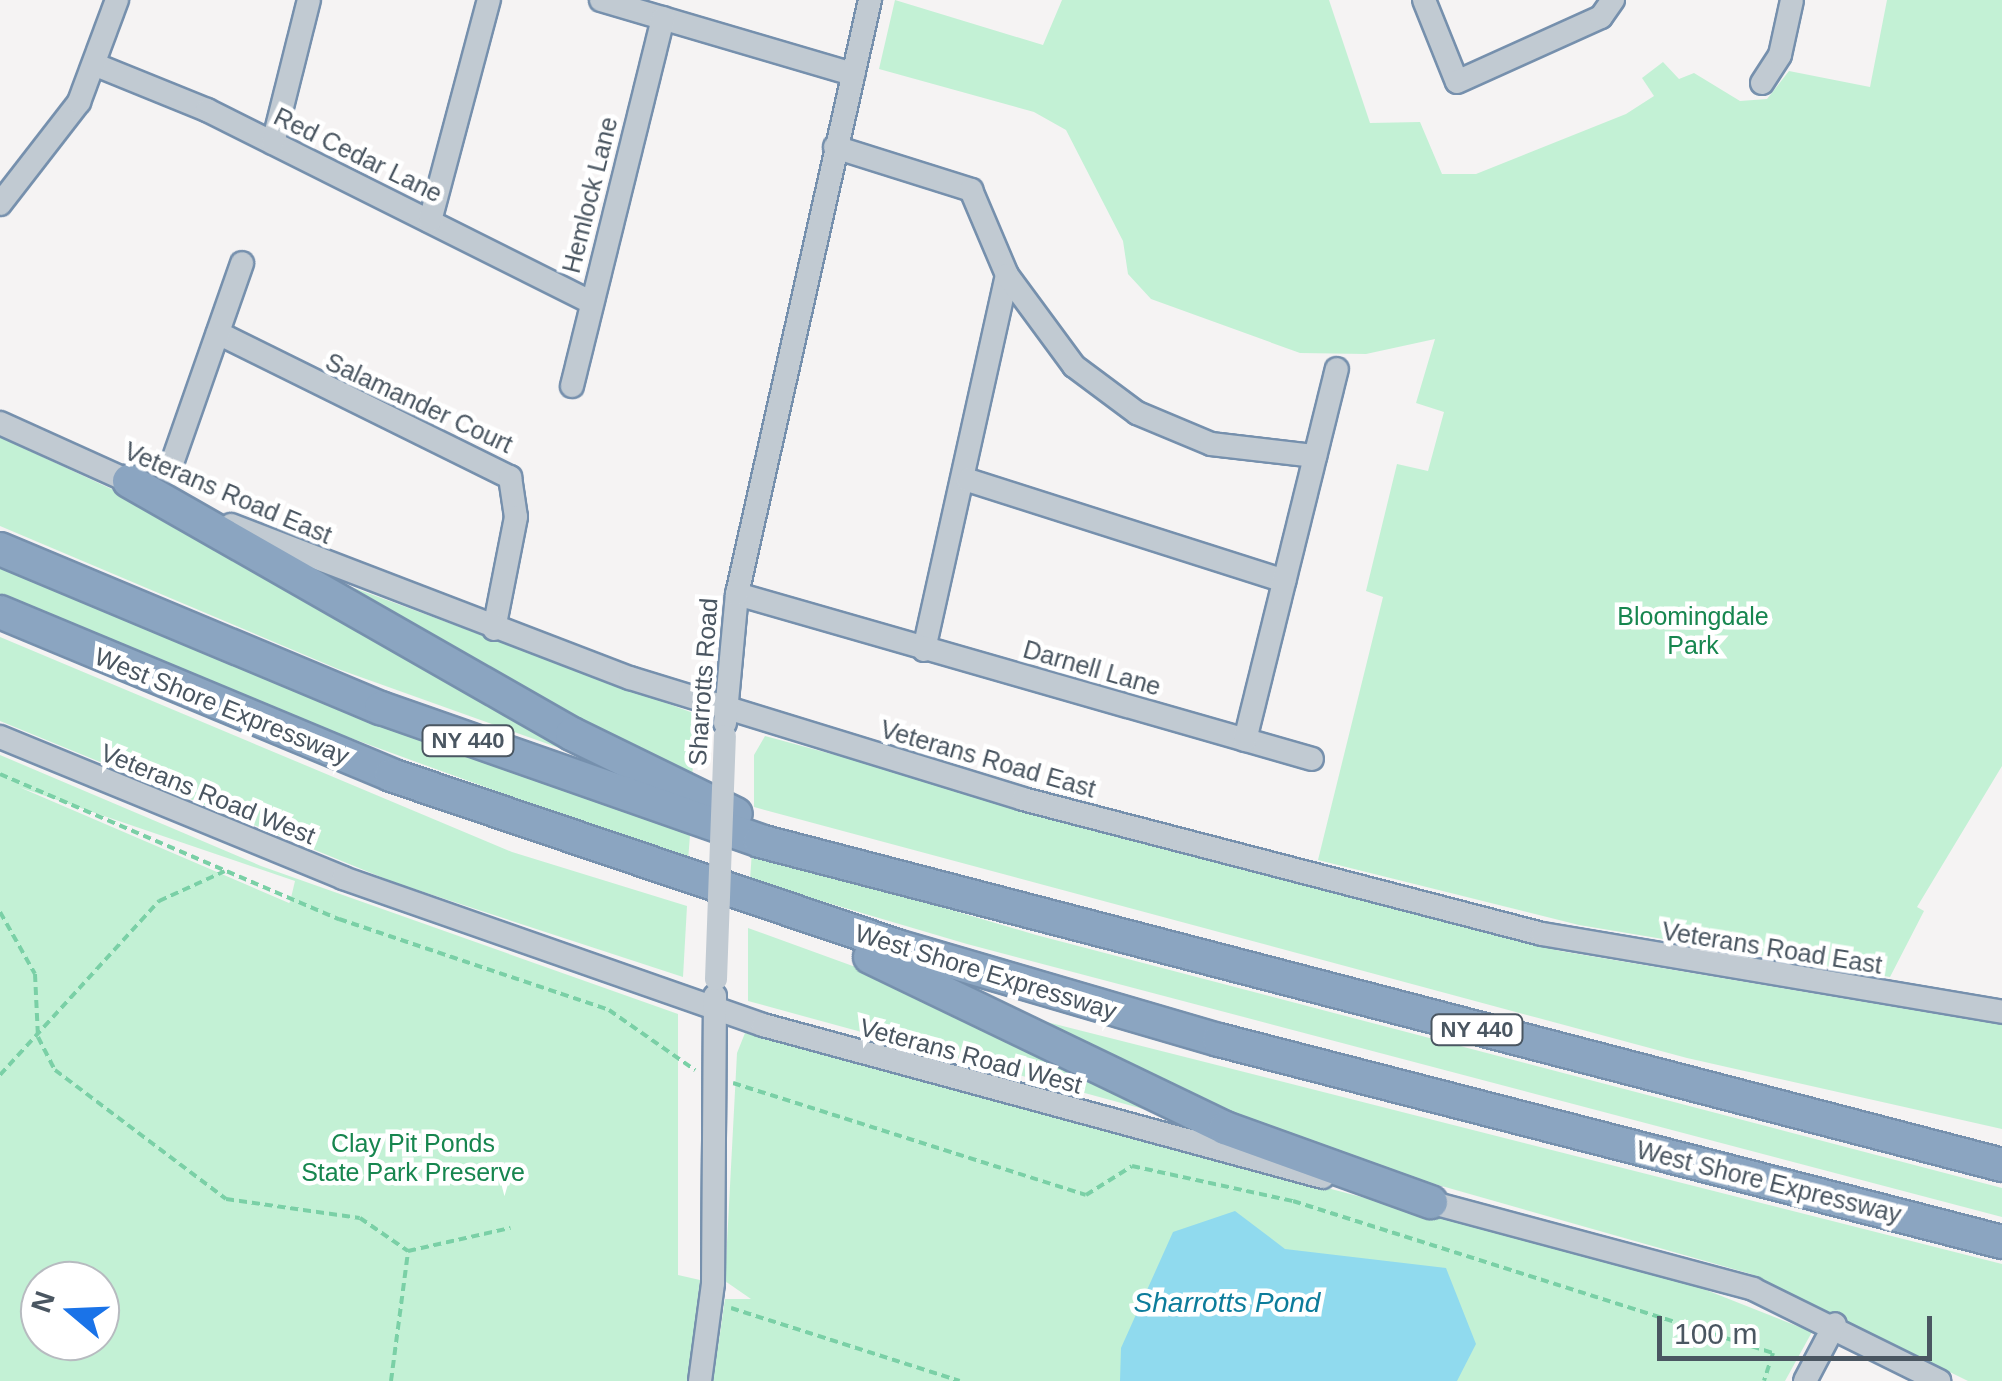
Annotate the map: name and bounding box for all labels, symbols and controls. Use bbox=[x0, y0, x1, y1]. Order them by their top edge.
street label: Red Cedar Lane bbox=[269, 101, 447, 209]
street label: Hemlock Lane bbox=[556, 114, 624, 276]
street label: Salamander Court bbox=[321, 347, 517, 459]
street label: Veterans Road East bbox=[120, 436, 336, 550]
street label: Sharrotts Road bbox=[682, 597, 724, 767]
park label: Bloomingdale Park bbox=[1617, 602, 1769, 661]
street label: Darnell Lane bbox=[1020, 634, 1164, 702]
street label: West Shore Expressway bbox=[90, 641, 354, 771]
street label: Veterans Road East bbox=[877, 714, 1099, 804]
road number: NY 440 bbox=[420, 724, 516, 758]
street label: Veterans Road West bbox=[96, 737, 320, 851]
street label: Veterans Road East bbox=[1660, 916, 1884, 980]
street label: West Shore Expressway bbox=[852, 918, 1120, 1026]
street label: Veterans Road West bbox=[857, 1012, 1085, 1100]
road number: NY 440 bbox=[1430, 1013, 1524, 1047]
park label: Clay Pit Ponds State Park Preserve bbox=[301, 1129, 525, 1188]
street label: West Shore Expressway bbox=[1633, 1135, 1905, 1229]
north arrow bbox=[20, 1261, 120, 1361]
water label: Sharrotts Pond bbox=[1134, 1286, 1320, 1320]
text: N bbox=[25, 1287, 61, 1316]
scale bar bbox=[1662, 1296, 1937, 1358]
text: 100 m bbox=[1674, 1317, 1757, 1350]

